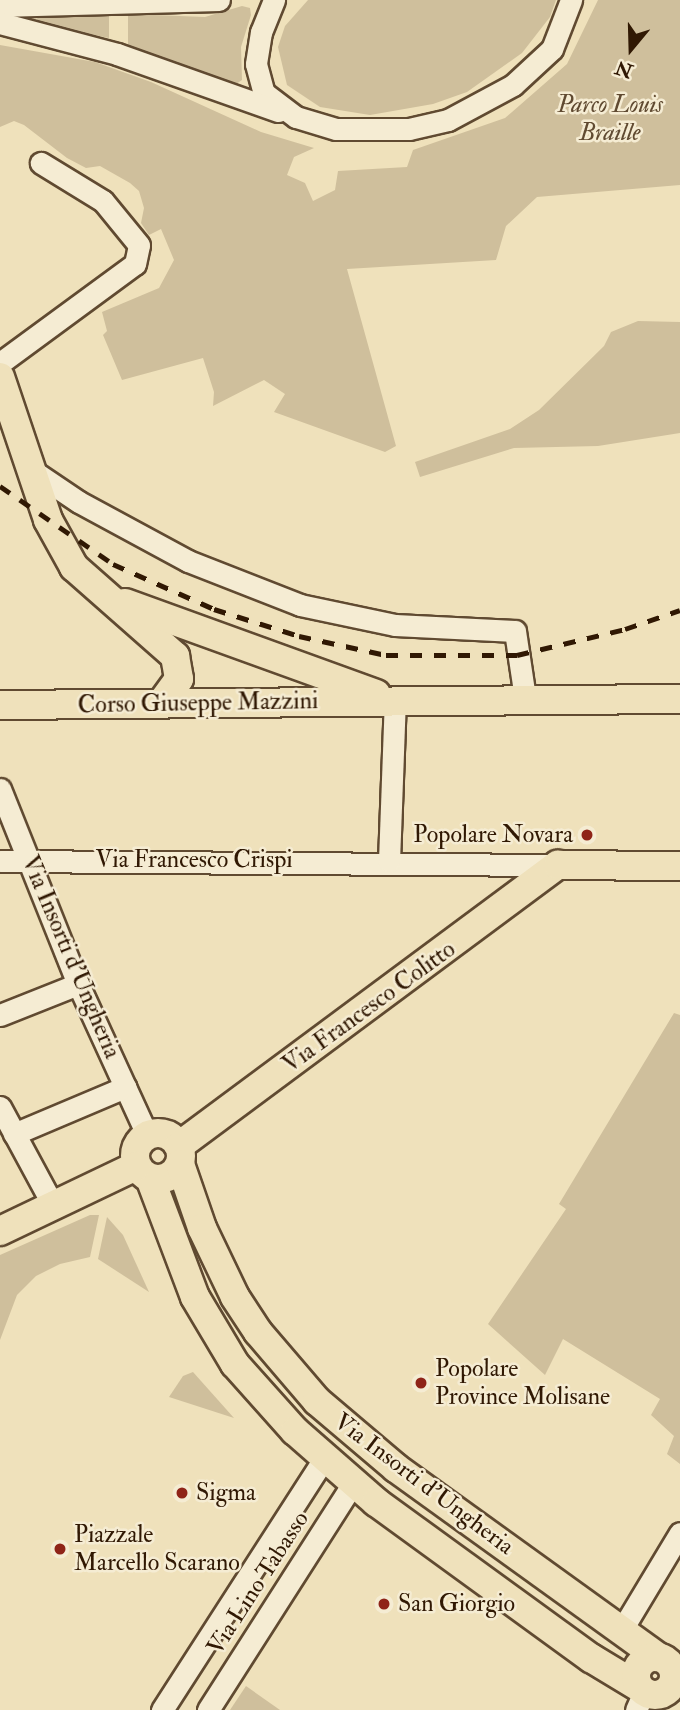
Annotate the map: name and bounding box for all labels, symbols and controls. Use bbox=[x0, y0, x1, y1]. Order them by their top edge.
north arrow bbox=[596, 14, 666, 84]
text: N bbox=[612, 55, 636, 83]
park label: Parco Louis Braille bbox=[557, 91, 663, 147]
street label: Corso Giuseppe Mazzini bbox=[77, 687, 319, 719]
place label: Popolare Novara bbox=[413, 821, 573, 849]
marker: Popolare Novara bbox=[579, 827, 595, 843]
street label: Via Francesco Crispi bbox=[95, 846, 293, 874]
street label: Via Insorti d'Ungheria bbox=[15, 851, 127, 1063]
street label: Via Francesco Colitto bbox=[277, 935, 461, 1079]
place label: Popolare Province Molisane bbox=[435, 1355, 610, 1411]
marker: Popolare Province Molisane bbox=[413, 1375, 429, 1391]
street label: Via Insorti d'Ungheria bbox=[328, 1407, 520, 1561]
place label: Sigma bbox=[196, 1479, 256, 1507]
marker: Sigma bbox=[174, 1485, 190, 1501]
street label: Via Lino Tabasso bbox=[201, 1506, 315, 1660]
place label: Piazzale Marcello Scarano bbox=[74, 1521, 240, 1577]
marker: Piazzale Marcello Scarano bbox=[52, 1541, 68, 1557]
place label: San Giorgio bbox=[398, 1590, 515, 1618]
marker: San Giorgio bbox=[376, 1596, 392, 1612]

